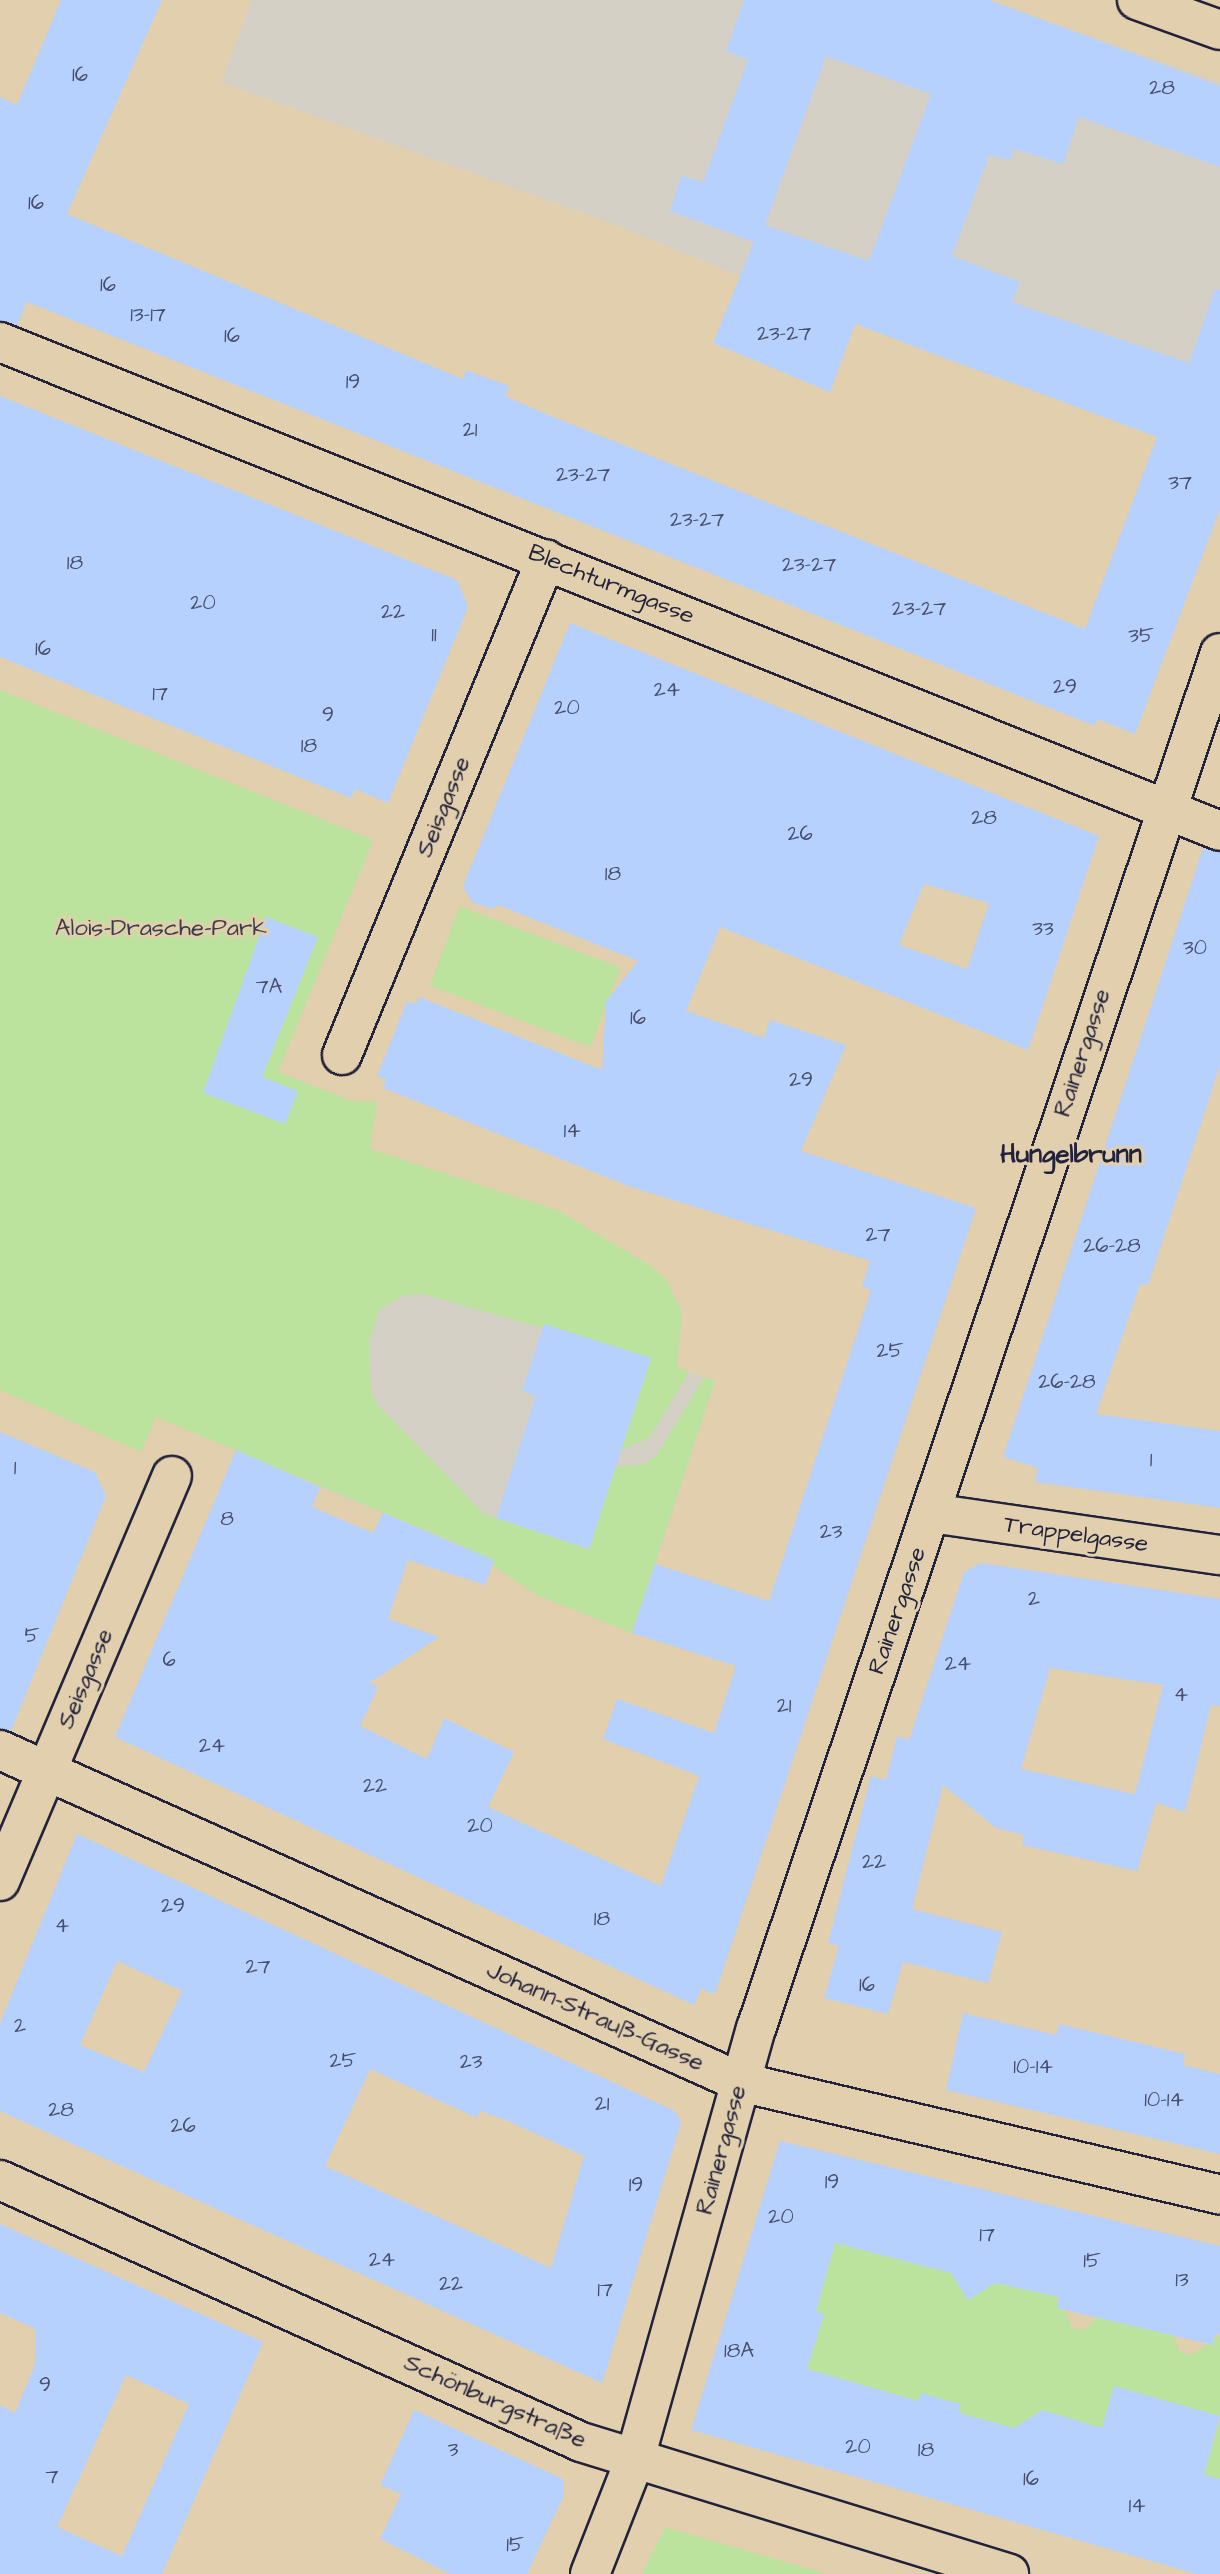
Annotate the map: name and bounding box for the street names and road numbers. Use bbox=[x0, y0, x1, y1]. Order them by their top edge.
street label: Blechturmgasse bbox=[524, 539, 698, 631]
street label: Seisgasse bbox=[411, 753, 477, 861]
street label: Rainergasse bbox=[1049, 985, 1117, 1121]
street label: Trappelgasse bbox=[1002, 1511, 1150, 1559]
street label: Rainergasse bbox=[863, 1544, 933, 1678]
street label: Seisgasse bbox=[52, 1625, 120, 1733]
street label: Johann-Strauß-Gasse bbox=[482, 1956, 708, 2078]
street label: Rainergasse bbox=[691, 2082, 753, 2218]
street label: Schönburgstraße bbox=[399, 2349, 591, 2455]

